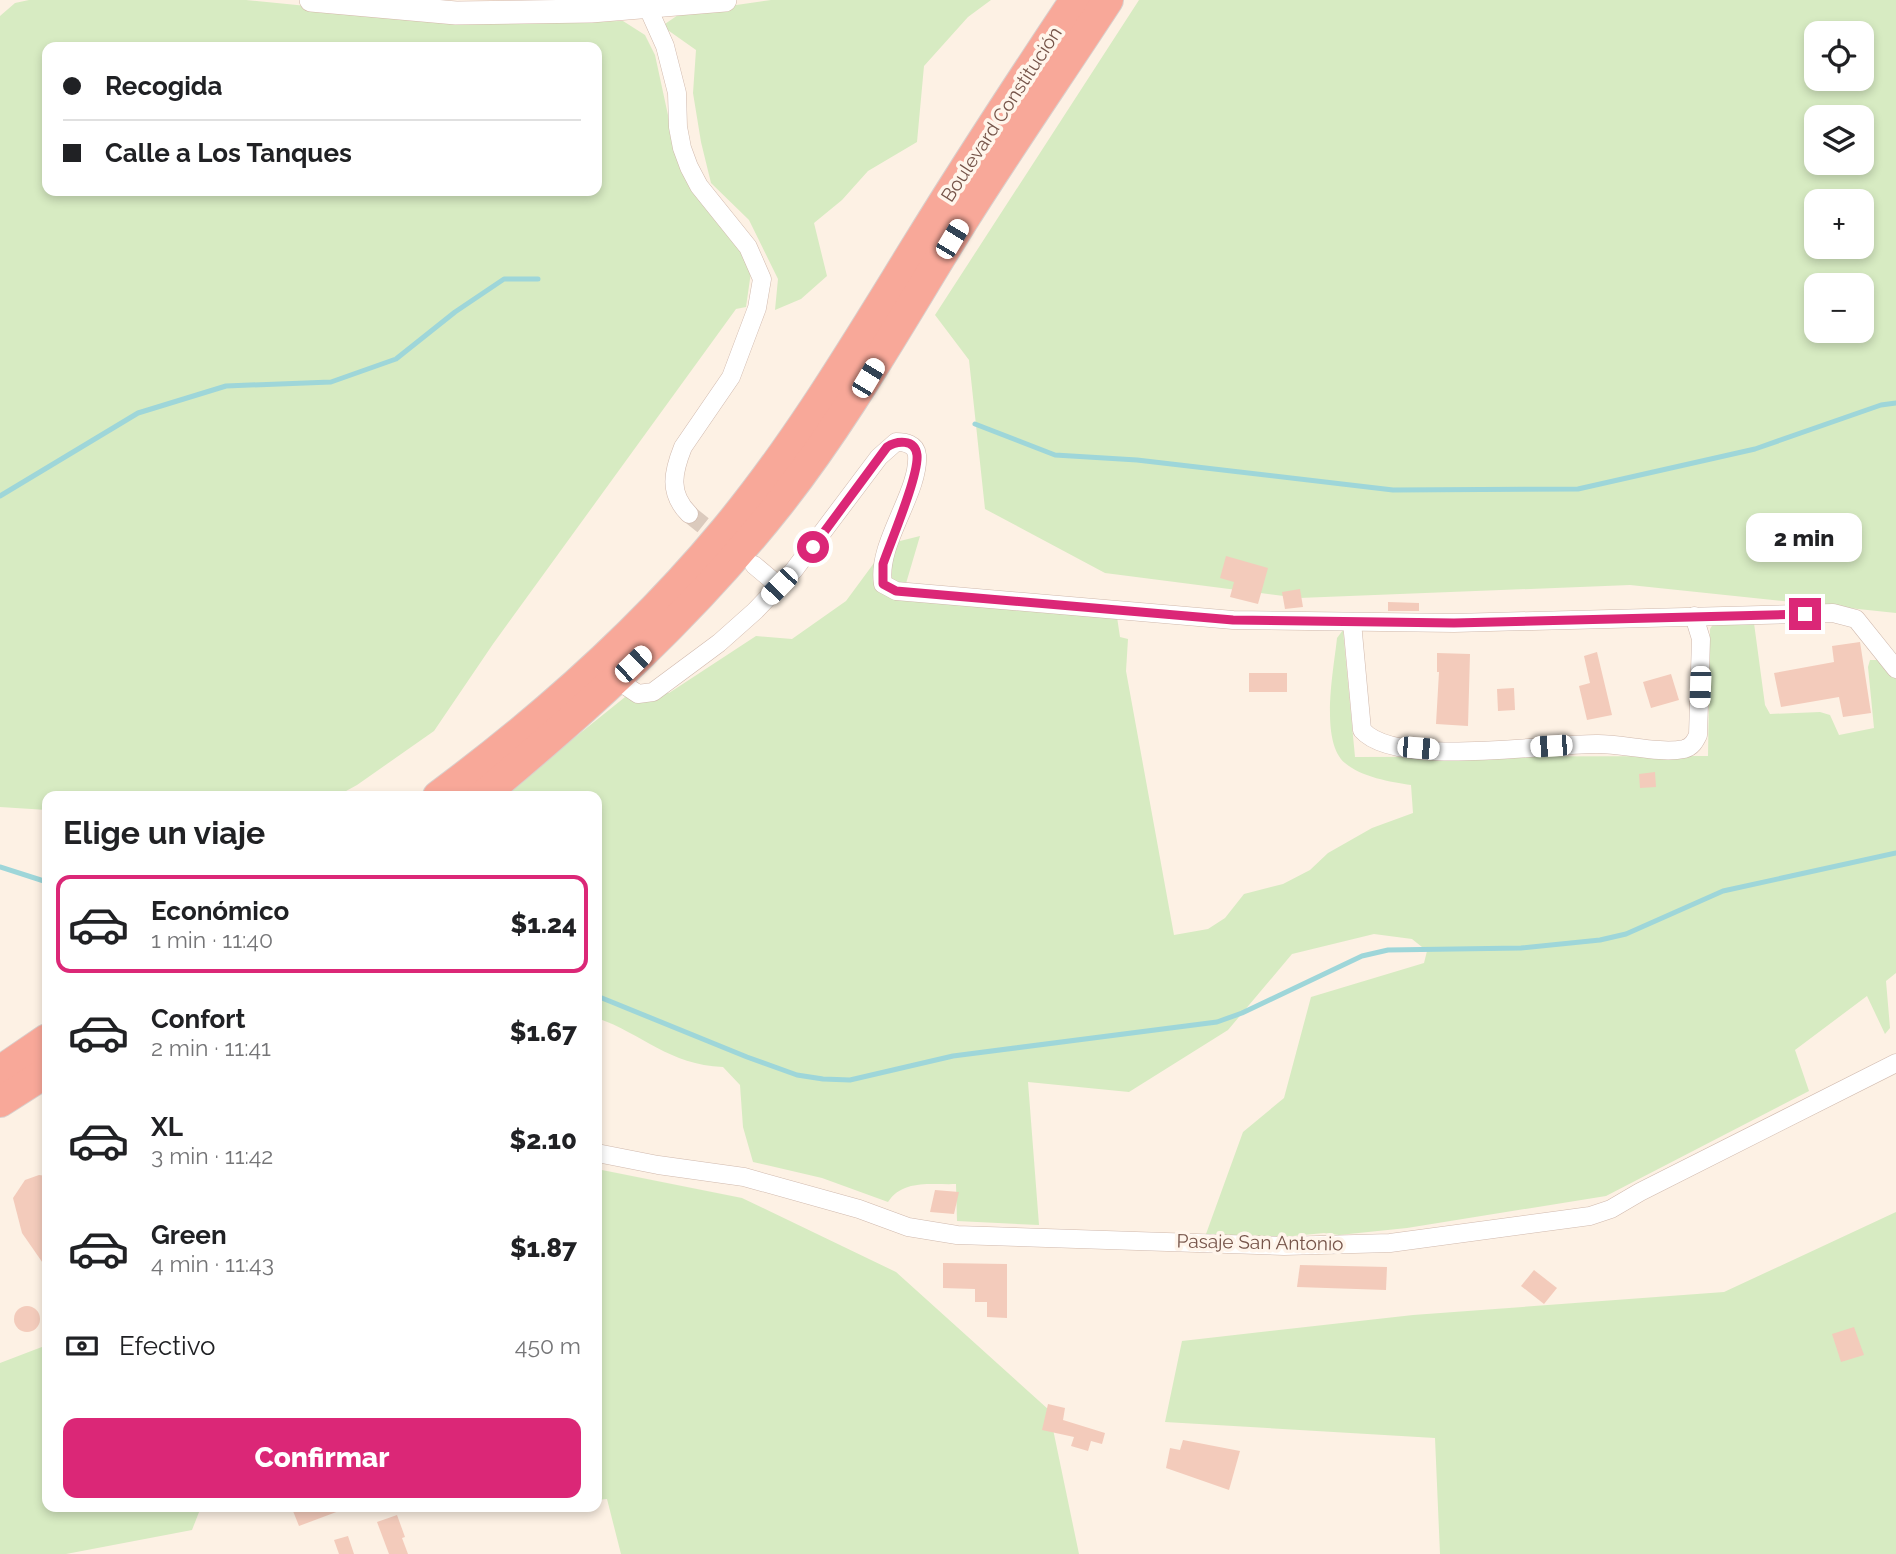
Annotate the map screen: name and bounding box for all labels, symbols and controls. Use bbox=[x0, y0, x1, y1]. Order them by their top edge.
map controls bbox=[1804, 21, 1874, 343]
button: locate bbox=[1804, 21, 1874, 91]
street label: Boulevard Constitución bbox=[936, 22, 1066, 206]
text: Recogida bbox=[105, 71, 223, 101]
button: layers bbox=[1804, 105, 1874, 175]
text: Calle a Los Tanques bbox=[105, 138, 352, 168]
button: + bbox=[1804, 189, 1874, 259]
car bbox=[933, 216, 972, 262]
button: − bbox=[1804, 273, 1874, 343]
car bbox=[849, 355, 888, 401]
callout: 2 min bbox=[1747, 512, 1863, 562]
text: 2 min bbox=[1774, 524, 1834, 551]
route start bbox=[797, 531, 829, 563]
car bbox=[757, 564, 802, 608]
route end bbox=[1789, 598, 1821, 630]
car bbox=[611, 642, 656, 686]
car bbox=[1689, 666, 1712, 708]
car bbox=[1530, 734, 1573, 758]
car bbox=[1397, 736, 1440, 760]
text: Elige un viaje bbox=[63, 814, 265, 851]
icon: car bbox=[67, 893, 130, 956]
text: Económico bbox=[151, 896, 289, 926]
text: $1.24 bbox=[511, 909, 577, 939]
text: 1 min · 11:40 bbox=[151, 926, 273, 953]
icon: car bbox=[67, 1001, 130, 1064]
text: Confort bbox=[151, 1004, 245, 1034]
text: $1.67 bbox=[510, 1017, 577, 1047]
text: 2 min · 11:41 bbox=[151, 1034, 271, 1061]
icon: car bbox=[67, 1109, 130, 1172]
text: XL bbox=[151, 1112, 183, 1142]
text: $2.10 bbox=[510, 1125, 577, 1155]
text: 3 min · 11:42 bbox=[151, 1142, 273, 1169]
icon: car bbox=[67, 1217, 130, 1280]
text: Green bbox=[151, 1220, 227, 1250]
street label: Pasaje San Antonio bbox=[1176, 1230, 1344, 1254]
text: $1.87 bbox=[510, 1233, 577, 1263]
text: 4 min · 11:43 bbox=[151, 1250, 274, 1277]
icon: cash bbox=[63, 1327, 101, 1365]
text: Efectivo bbox=[119, 1331, 216, 1361]
text: 450 m bbox=[515, 1332, 581, 1359]
button: Confirmar bbox=[63, 1418, 581, 1498]

